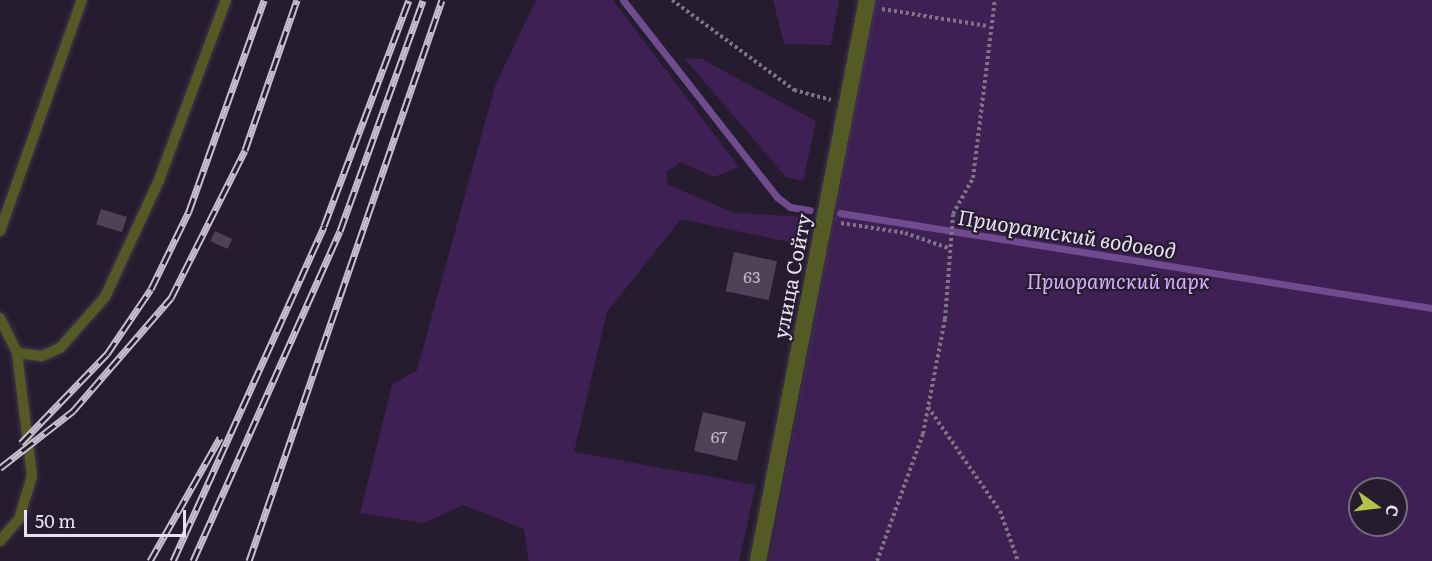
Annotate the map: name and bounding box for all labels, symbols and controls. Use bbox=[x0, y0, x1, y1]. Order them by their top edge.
water label: Приоратский водовод bbox=[956, 203, 1178, 263]
street label: улица Сойту bbox=[767, 211, 815, 341]
house number: 63 bbox=[743, 266, 761, 286]
park label: Приоратский парк bbox=[1027, 268, 1209, 292]
house number: 67 bbox=[711, 426, 727, 446]
north arrow bbox=[1348, 477, 1408, 537]
scale bar bbox=[27, 498, 189, 536]
text: С bbox=[1381, 502, 1407, 519]
text: 50 m bbox=[35, 507, 76, 534]

